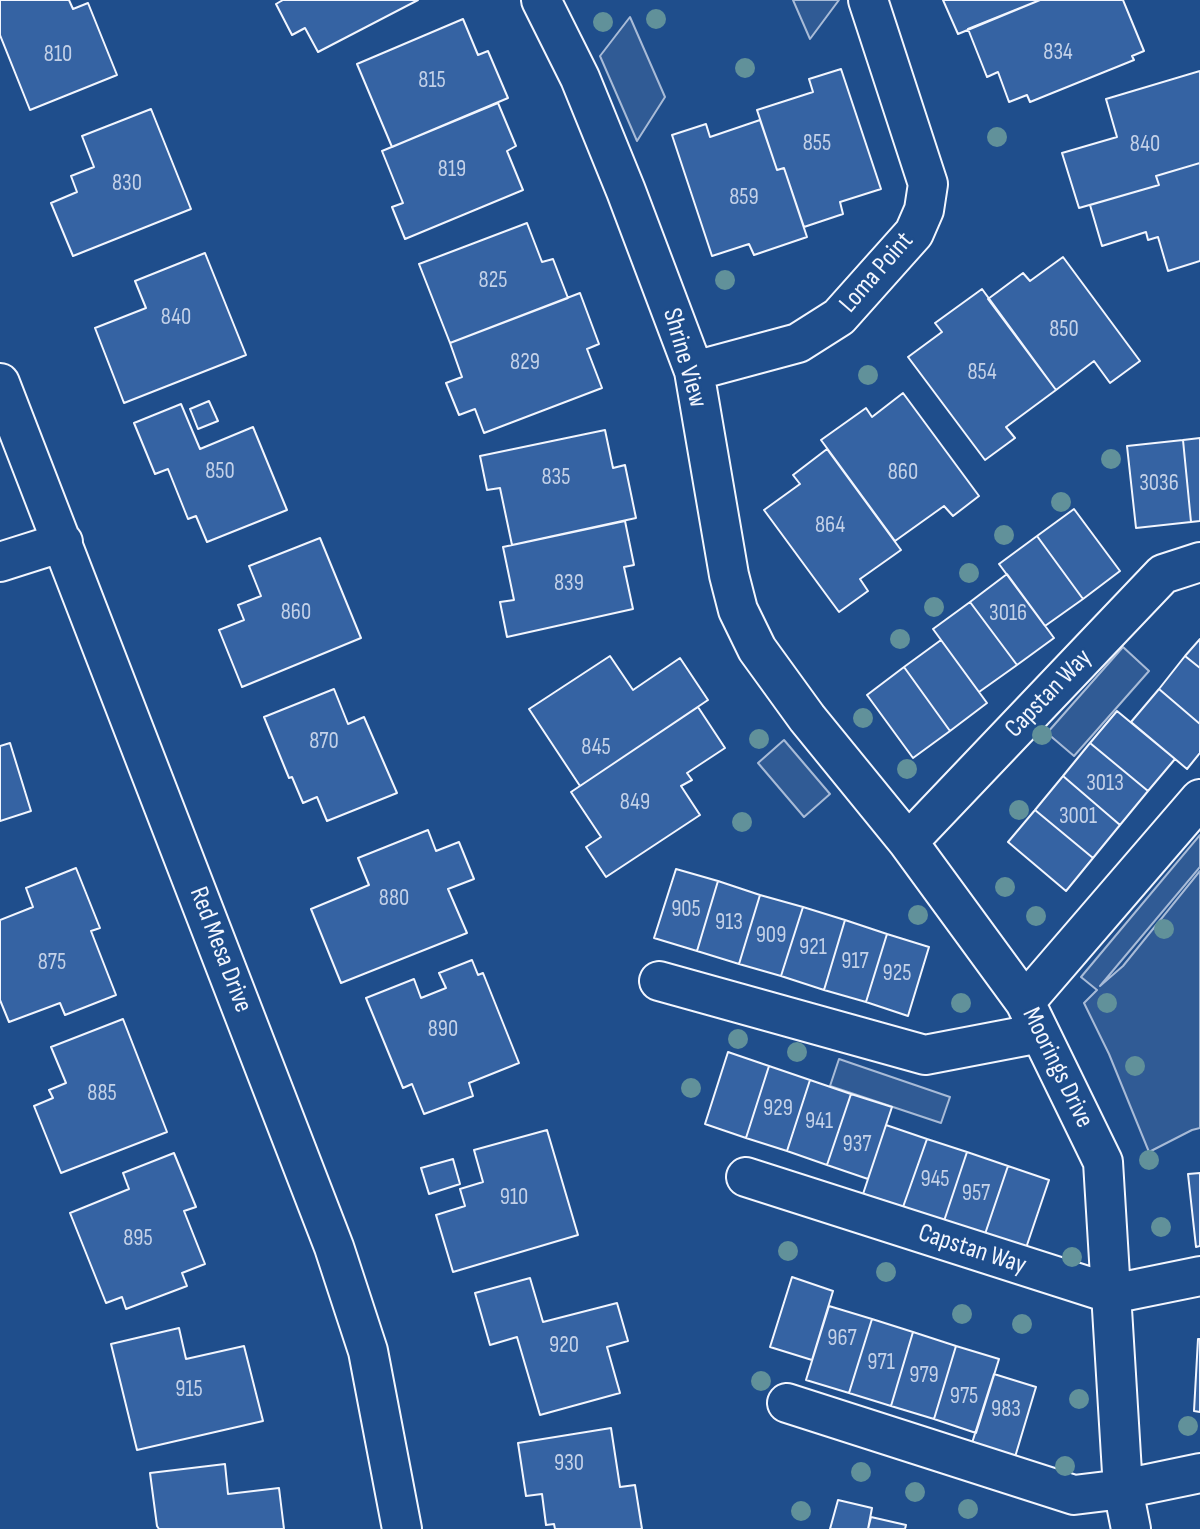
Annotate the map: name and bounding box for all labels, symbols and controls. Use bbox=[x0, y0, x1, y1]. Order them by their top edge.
house number: 834 bbox=[1043, 39, 1073, 67]
house number: 810 bbox=[44, 41, 72, 69]
house number: 815 bbox=[418, 67, 446, 95]
house number: 855 bbox=[803, 130, 831, 158]
house number: 840 bbox=[1130, 131, 1160, 159]
house number: 819 bbox=[438, 156, 466, 184]
house number: 830 bbox=[112, 170, 142, 198]
house number: 859 bbox=[729, 184, 759, 212]
street label: Loma Point bbox=[833, 226, 921, 320]
house number: 825 bbox=[478, 267, 508, 295]
house number: 840 bbox=[161, 304, 191, 332]
street label: Shrine View bbox=[655, 305, 713, 411]
house number: 850 bbox=[1049, 316, 1079, 344]
house number: 829 bbox=[510, 349, 540, 377]
house number: 854 bbox=[968, 359, 996, 387]
house number: 850 bbox=[205, 458, 235, 486]
house number: 860 bbox=[888, 459, 918, 487]
house number: 835 bbox=[542, 464, 570, 492]
house number: 3036 bbox=[1139, 470, 1179, 498]
house number: 864 bbox=[815, 512, 845, 540]
house number: 839 bbox=[554, 570, 584, 598]
house number: 860 bbox=[281, 599, 311, 627]
house number: 3016 bbox=[989, 600, 1027, 628]
street label: Capstan Way bbox=[999, 643, 1099, 745]
house number: 870 bbox=[309, 728, 339, 756]
house number: 845 bbox=[581, 734, 611, 762]
house number: 3013 bbox=[1086, 770, 1124, 798]
house number: 849 bbox=[620, 789, 650, 817]
house number: 3001 bbox=[1059, 803, 1097, 831]
street label: Red Mesa Drive bbox=[182, 883, 258, 1017]
house number: 880 bbox=[379, 885, 409, 913]
house number: 905 bbox=[671, 896, 701, 924]
house number: 913 bbox=[715, 909, 743, 937]
house number: 909 bbox=[756, 922, 786, 950]
house number: 921 bbox=[799, 934, 827, 962]
house number: 917 bbox=[841, 948, 869, 976]
house number: 875 bbox=[38, 949, 66, 977]
house number: 925 bbox=[883, 960, 911, 988]
street label: Moorings Drive bbox=[1015, 1003, 1099, 1133]
house number: 890 bbox=[428, 1016, 458, 1044]
house number: 885 bbox=[87, 1080, 117, 1108]
house number: 929 bbox=[763, 1095, 793, 1123]
house number: 941 bbox=[805, 1108, 833, 1136]
house number: 937 bbox=[842, 1131, 872, 1159]
house number: 945 bbox=[920, 1166, 950, 1194]
house number: 957 bbox=[962, 1180, 990, 1208]
house number: 910 bbox=[500, 1184, 528, 1212]
street label: Capstan Way bbox=[914, 1218, 1030, 1282]
house number: 895 bbox=[123, 1225, 153, 1253]
house number: 967 bbox=[827, 1325, 857, 1353]
house number: 920 bbox=[549, 1332, 579, 1360]
house number: 971 bbox=[867, 1349, 895, 1377]
house number: 979 bbox=[909, 1362, 939, 1390]
house number: 915 bbox=[175, 1376, 203, 1404]
house number: 975 bbox=[950, 1383, 978, 1411]
house number: 983 bbox=[991, 1396, 1021, 1424]
house number: 930 bbox=[554, 1450, 584, 1478]

